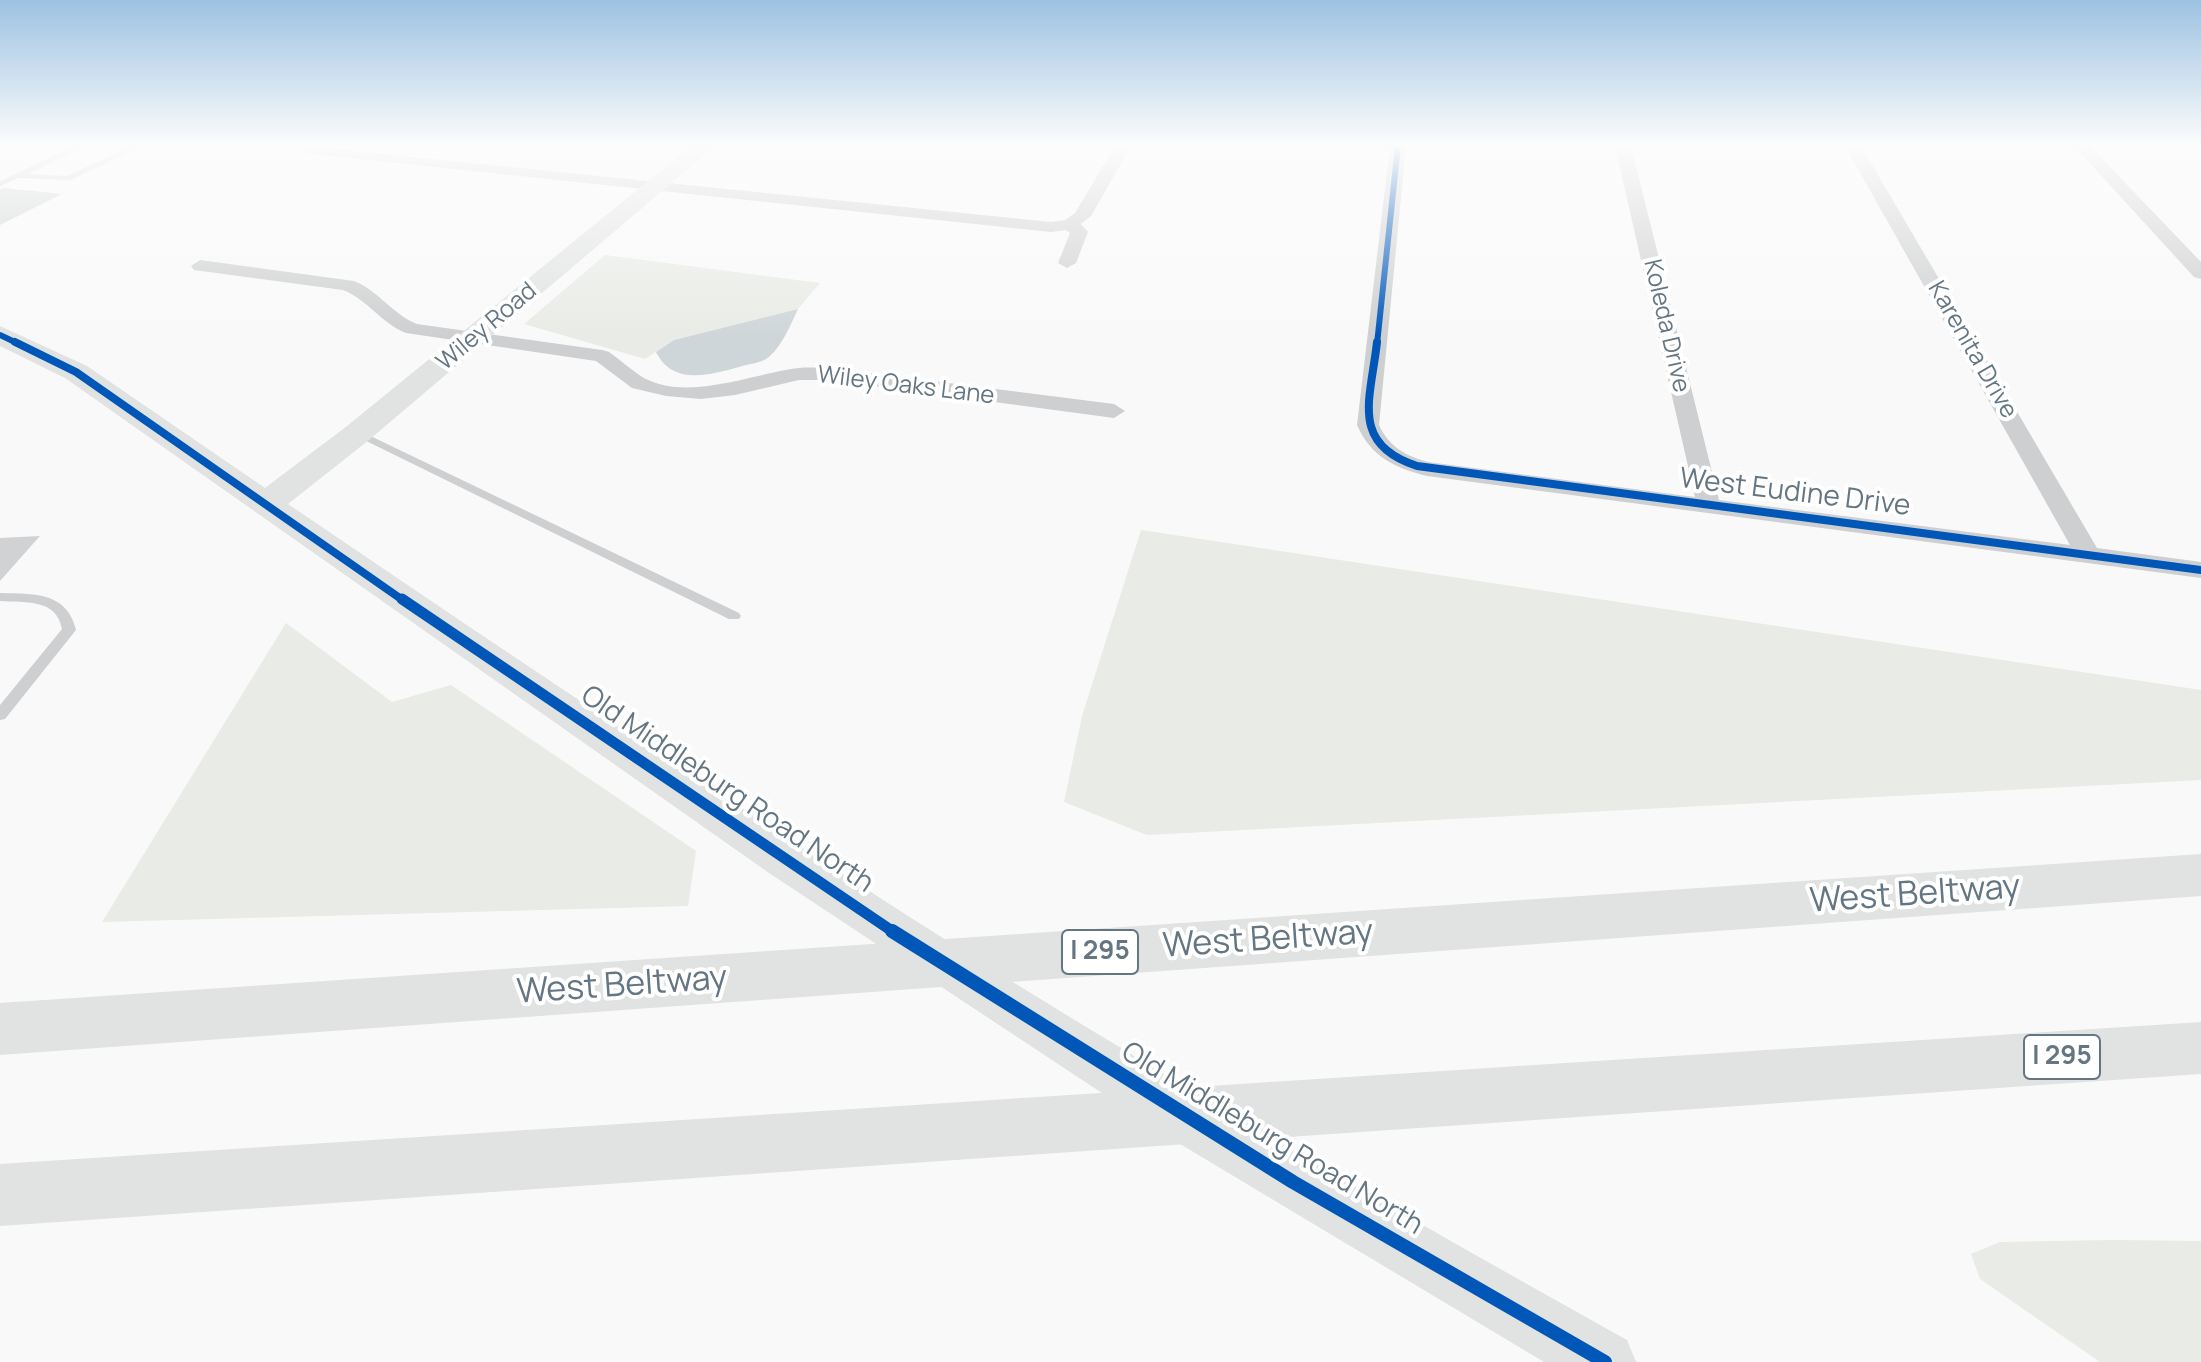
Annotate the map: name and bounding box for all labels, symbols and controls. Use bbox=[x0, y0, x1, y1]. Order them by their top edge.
street label: Koleda Drive bbox=[1637, 257, 1695, 395]
street label: Karenita Drive bbox=[1921, 276, 2023, 424]
street label: Wiley Road bbox=[431, 277, 543, 377]
street label: Wiley Oaks Lane bbox=[816, 361, 996, 411]
street label: West Eudine Drive bbox=[1678, 462, 1912, 524]
street label: Old Middleburg Road North bbox=[574, 679, 880, 901]
street label: West Beltway bbox=[1808, 867, 2022, 923]
street label: West Beltway bbox=[1161, 912, 1375, 968]
road number: I 295 bbox=[1062, 930, 1138, 974]
street label: West Beltway bbox=[515, 958, 729, 1014]
road number: I 295 bbox=[2024, 1035, 2100, 1079]
street label: Old Middleburg Road North bbox=[1115, 1036, 1429, 1242]

